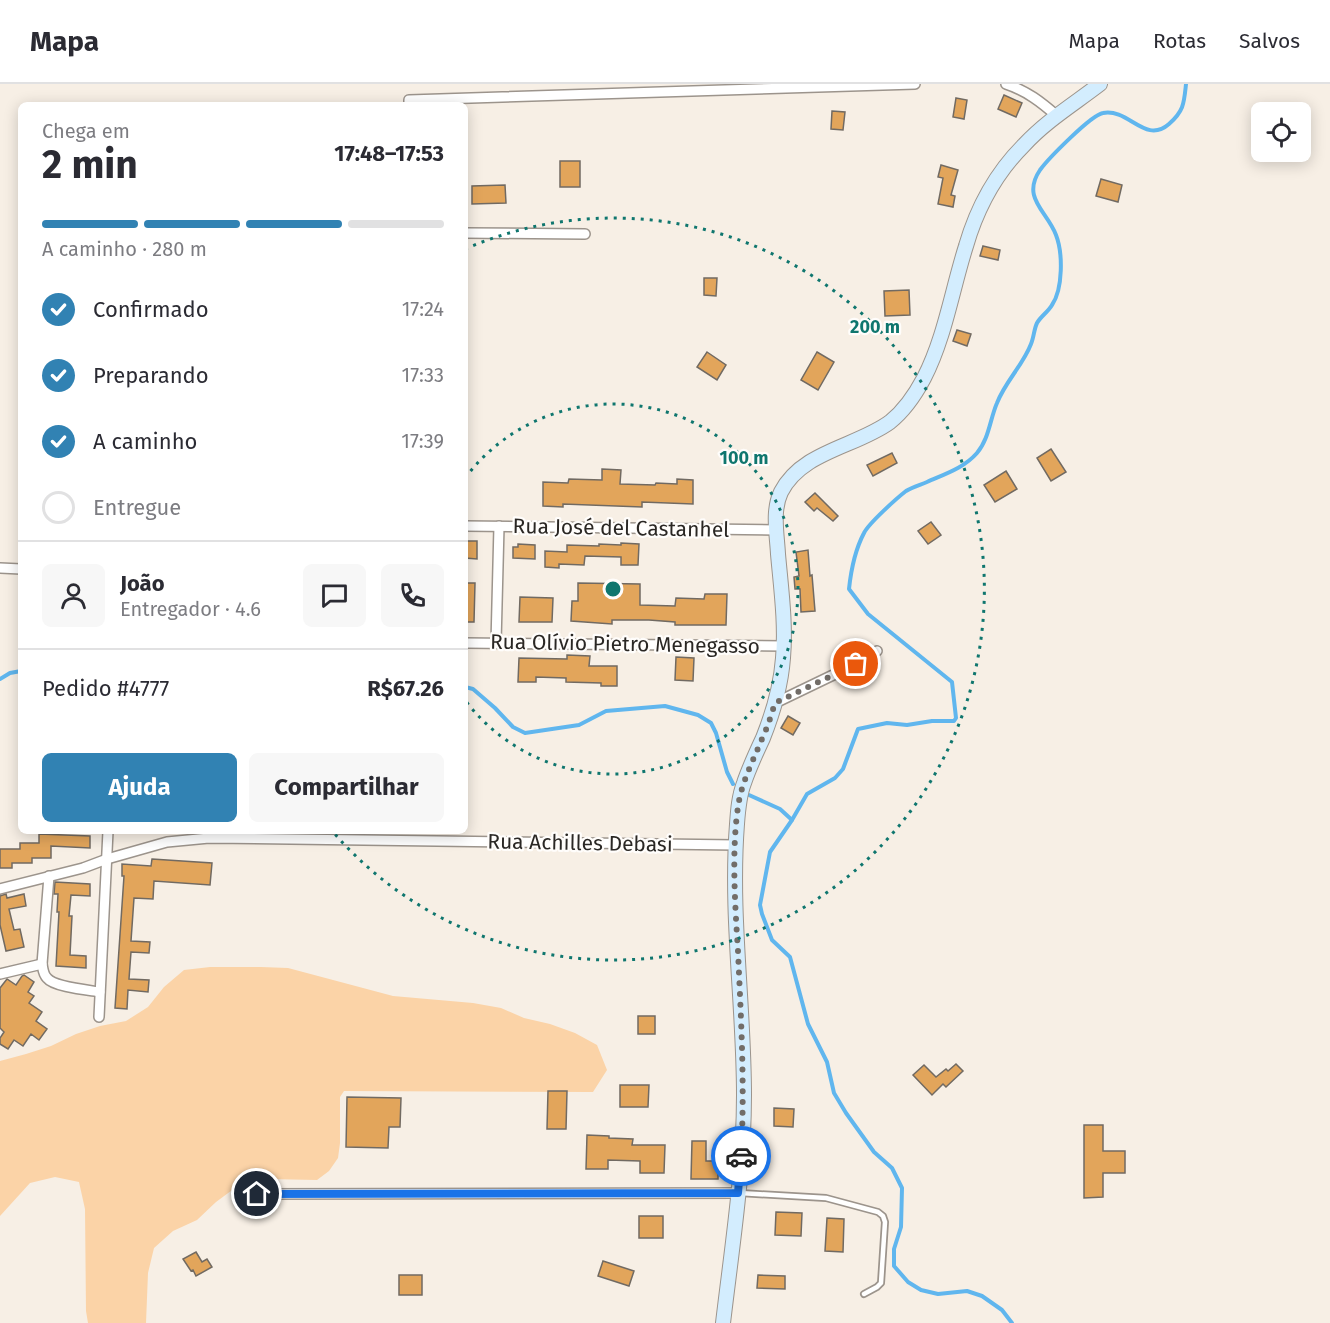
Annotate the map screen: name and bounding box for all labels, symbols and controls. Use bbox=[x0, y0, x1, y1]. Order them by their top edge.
text: Mapa bbox=[30, 25, 99, 58]
text: Mapa bbox=[1069, 28, 1120, 54]
text: Rotas bbox=[1153, 28, 1206, 54]
text: Salvos bbox=[1239, 28, 1300, 54]
map controls bbox=[1251, 102, 1311, 162]
button: locate bbox=[1251, 102, 1311, 162]
text: Chega em bbox=[42, 119, 130, 143]
text: 17:48–17:53 bbox=[334, 140, 444, 167]
text: 2 min bbox=[42, 142, 138, 188]
text: A caminho · 280 m bbox=[42, 237, 207, 261]
icon: check bbox=[42, 293, 75, 326]
text: Confirmado bbox=[93, 296, 209, 323]
text: 17:24 bbox=[402, 297, 444, 321]
text: 200 m bbox=[850, 316, 900, 338]
icon: check bbox=[42, 359, 75, 392]
text: Preparando bbox=[93, 362, 209, 389]
text: 17:33 bbox=[402, 363, 444, 387]
icon: check bbox=[42, 425, 75, 458]
text: A caminho bbox=[93, 428, 197, 455]
text: 17:39 bbox=[401, 429, 444, 453]
text: 100 m bbox=[720, 447, 768, 469]
text: Entregue bbox=[93, 494, 181, 521]
street label: Rua José del Castanhel bbox=[512, 513, 730, 543]
button: person bbox=[42, 564, 105, 627]
button: chat bbox=[303, 564, 366, 627]
button: phone bbox=[381, 564, 444, 627]
text: João bbox=[120, 570, 165, 597]
centre of rings bbox=[603, 579, 623, 599]
text: Entregador · 4.6 bbox=[120, 597, 261, 621]
street label: Rua Olívio Pietro Menegasso bbox=[490, 629, 760, 659]
pin bbox=[830, 638, 881, 689]
icon: bag bbox=[839, 647, 872, 680]
text: Pedido #4777 bbox=[42, 675, 169, 702]
text: R$67.26 bbox=[367, 675, 444, 702]
button: Ajuda bbox=[42, 753, 237, 822]
button: Compartilhar bbox=[249, 753, 444, 822]
street label: Rua Achilles Debasi bbox=[487, 828, 673, 858]
courier bbox=[711, 1126, 771, 1186]
icon: car bbox=[725, 1140, 758, 1173]
pin bbox=[231, 1168, 282, 1219]
icon: home bbox=[240, 1177, 273, 1210]

